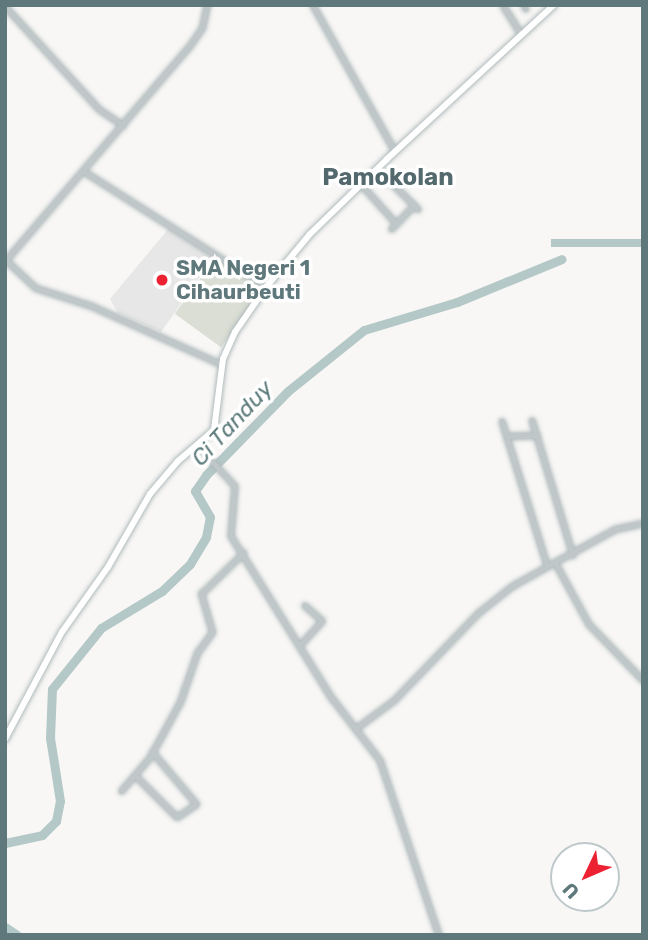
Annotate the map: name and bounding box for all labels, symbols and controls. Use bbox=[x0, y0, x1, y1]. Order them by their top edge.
district label: Pamokolan bbox=[322, 164, 454, 192]
place label: SMA Negeri 1 Cihaurbeuti bbox=[176, 255, 311, 305]
marker: SMA Negeri 1 Cihaurbeuti bbox=[154, 272, 170, 288]
water label: Ci Tanduy bbox=[185, 374, 279, 472]
north arrow bbox=[550, 842, 620, 912]
text: U bbox=[558, 878, 584, 903]

